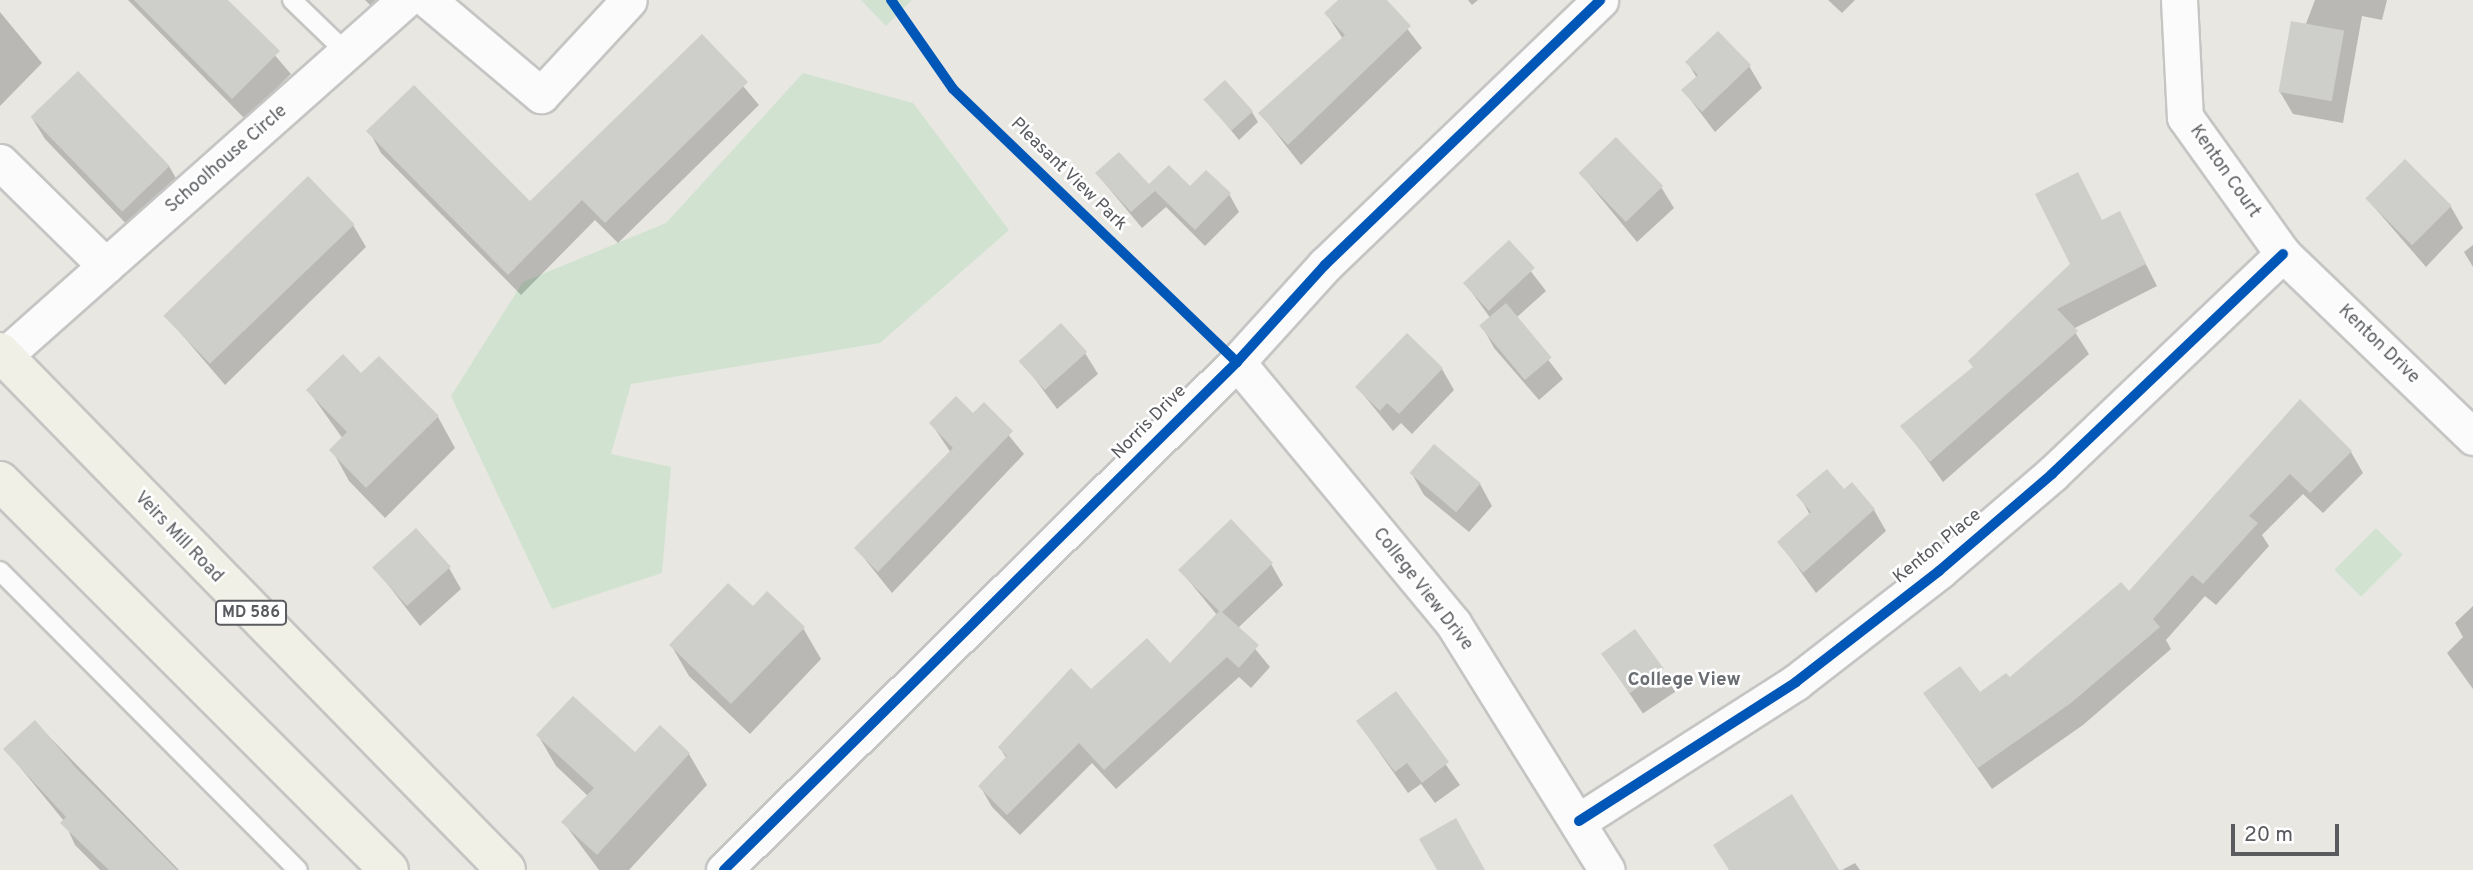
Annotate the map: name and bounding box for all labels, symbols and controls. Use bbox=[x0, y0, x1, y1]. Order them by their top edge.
street label: Schoolhouse Circle bbox=[162, 101, 292, 219]
street label: Pleasant View Park bbox=[1005, 114, 1131, 236]
street label: Kenton Court bbox=[2184, 121, 2264, 223]
street label: Kenton Drive bbox=[2333, 301, 2423, 389]
street label: Norris Drive bbox=[1108, 381, 1192, 465]
street label: Veirs Mill Road bbox=[129, 488, 227, 588]
street label: Kenton Place bbox=[1890, 505, 1986, 589]
street label: College View Drive bbox=[1367, 524, 1477, 656]
road number: MD 586 bbox=[214, 600, 288, 626]
district label: College View bbox=[1627, 670, 1741, 692]
scale bar bbox=[2235, 810, 2344, 854]
text: 20 m bbox=[2244, 822, 2293, 849]

